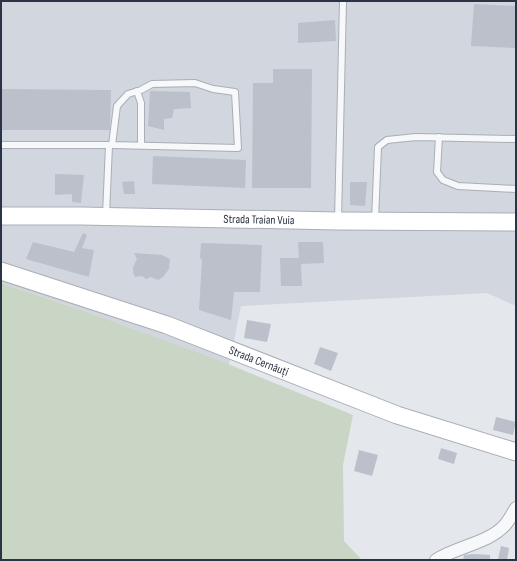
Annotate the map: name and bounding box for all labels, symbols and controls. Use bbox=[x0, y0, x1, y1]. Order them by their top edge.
street label: Strada Traian Vuia bbox=[223, 212, 295, 228]
street label: Strada Cernăuți bbox=[226, 343, 291, 380]

